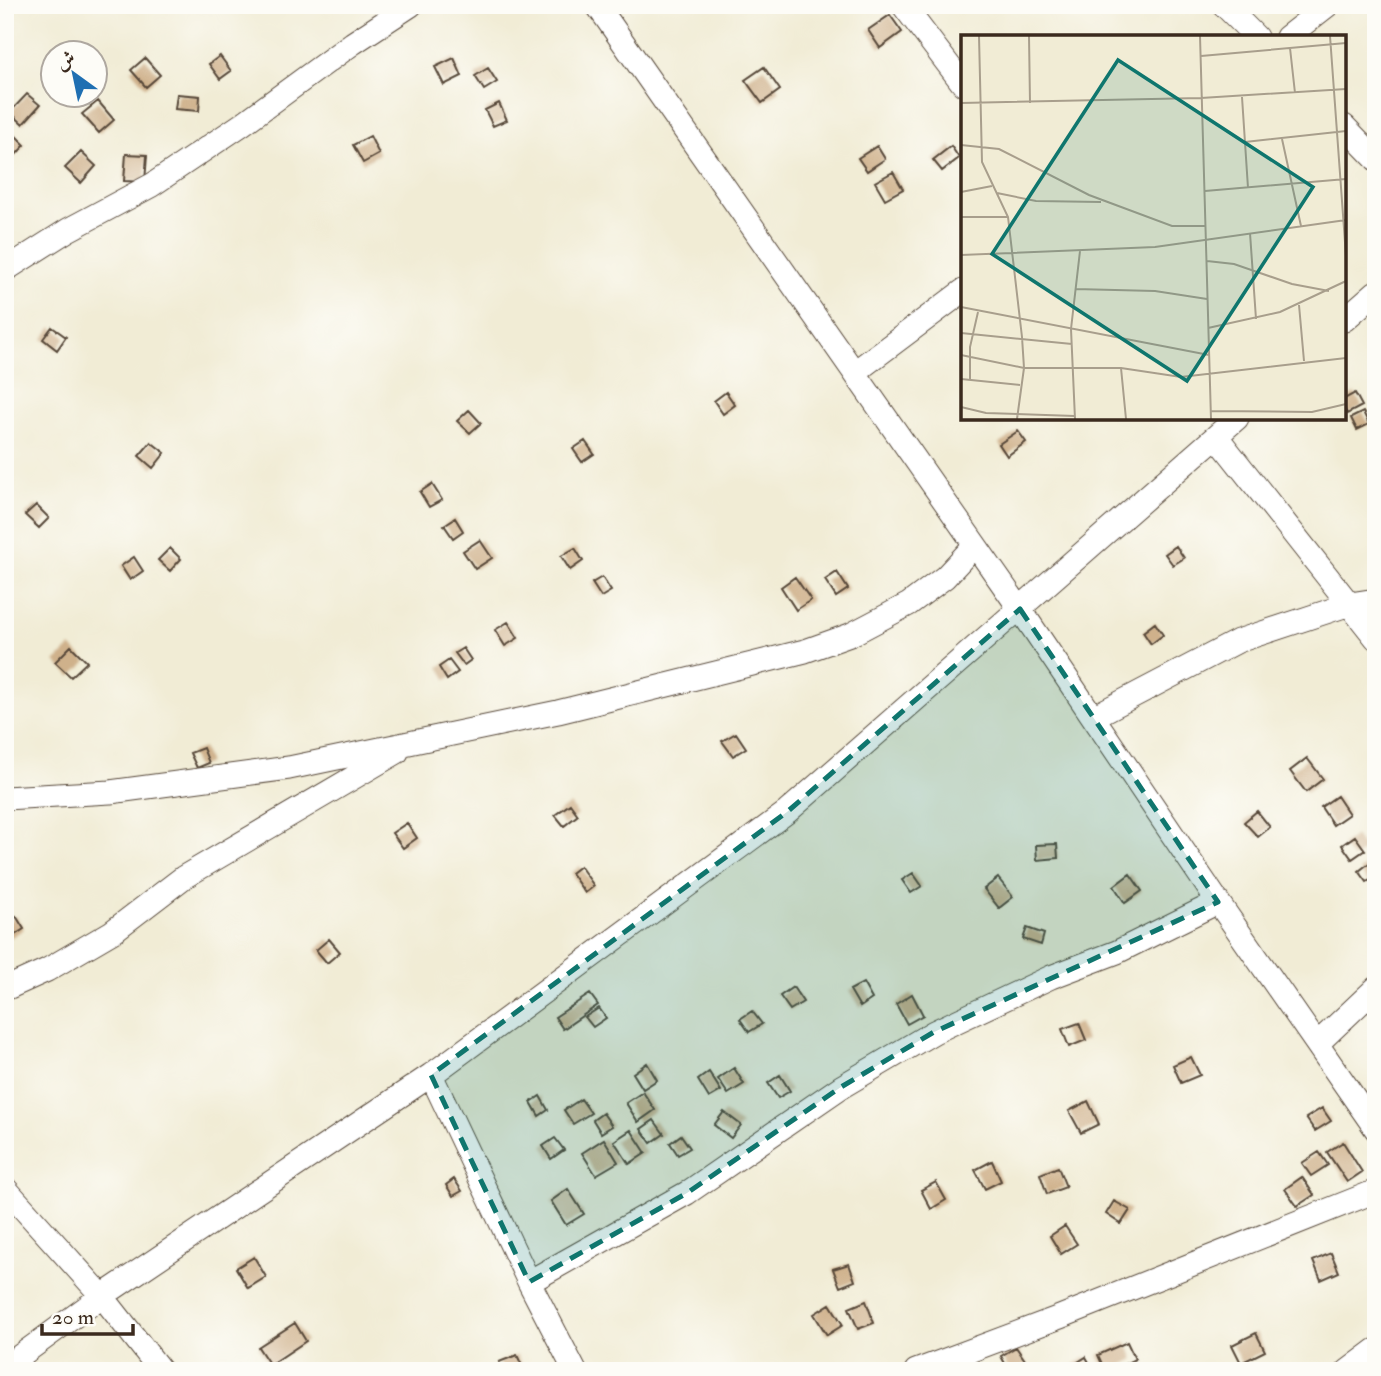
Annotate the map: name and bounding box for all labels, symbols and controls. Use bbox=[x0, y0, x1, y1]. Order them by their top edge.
inset map bbox=[961, 35, 1346, 420]
north arrow bbox=[38, 38, 108, 108]
text: ش bbox=[51, 45, 80, 76]
scale bar bbox=[42, 1292, 133, 1336]
text: 20 m bbox=[52, 1304, 94, 1331]

